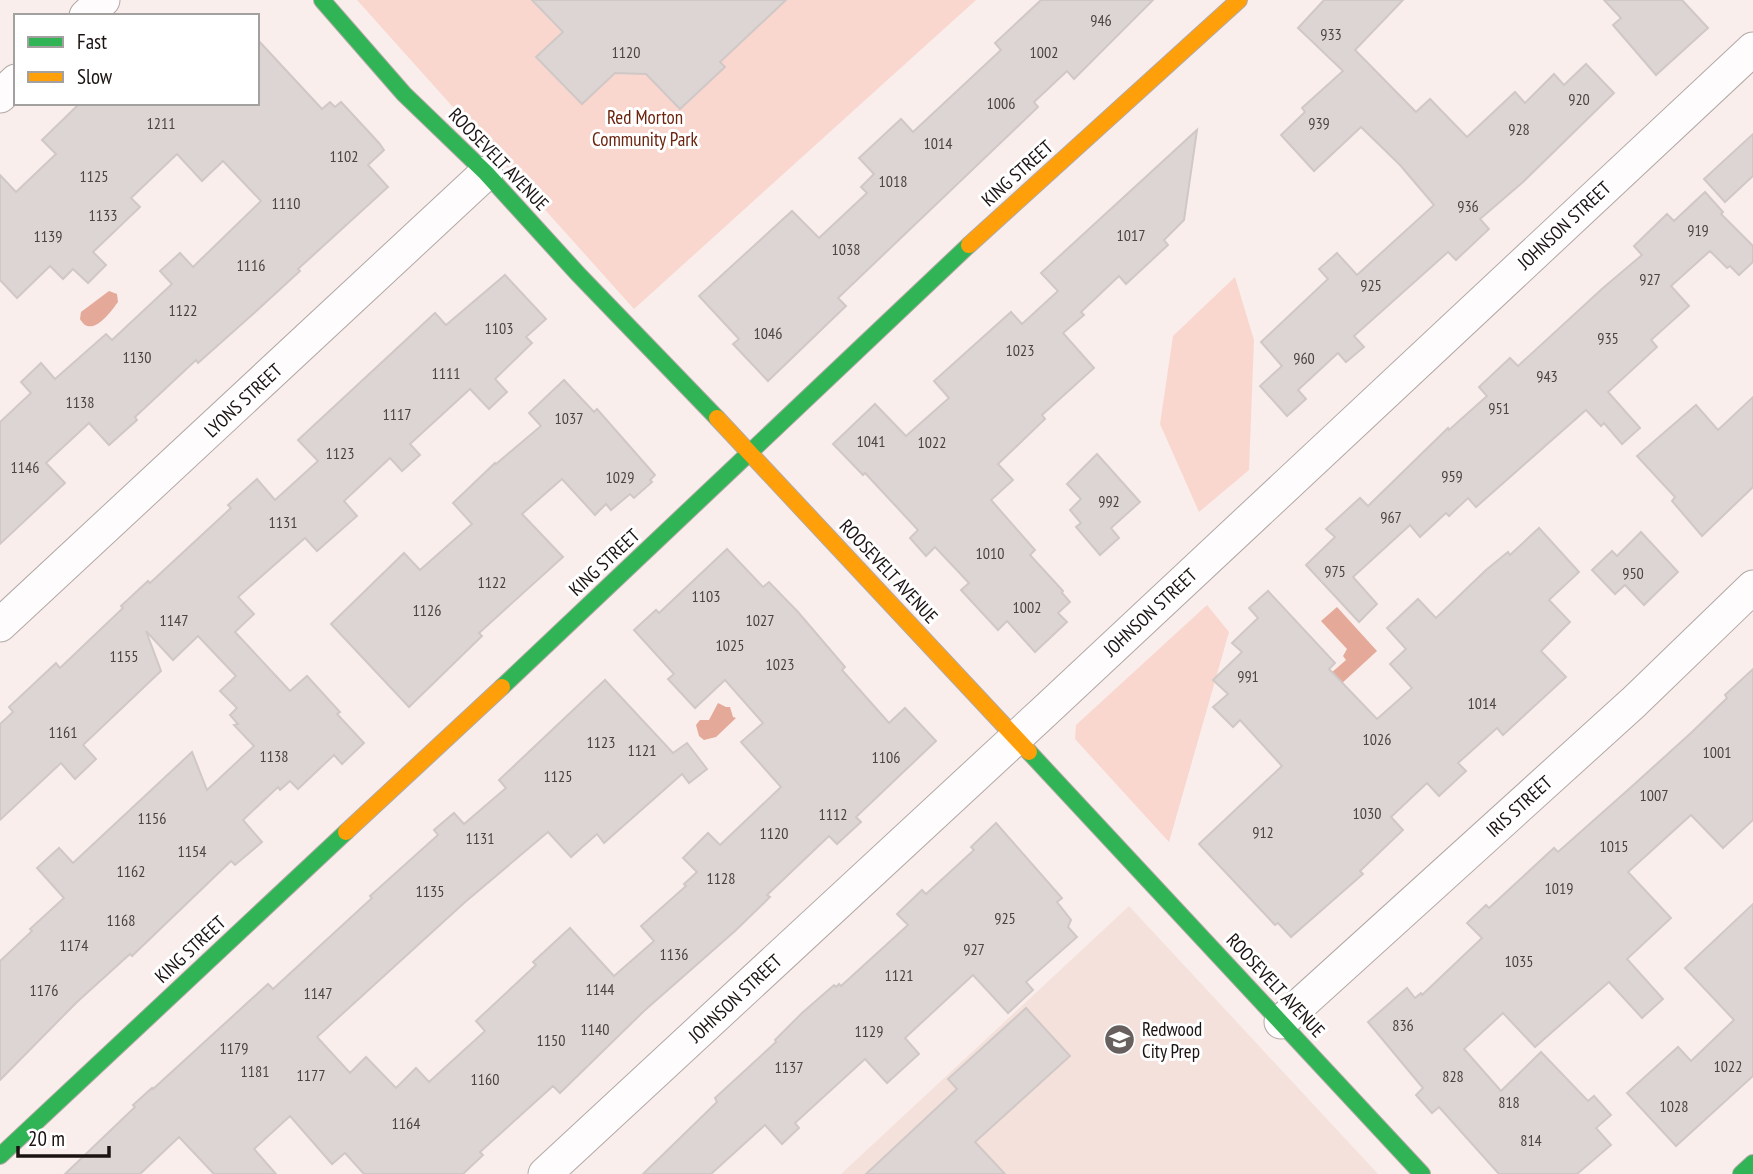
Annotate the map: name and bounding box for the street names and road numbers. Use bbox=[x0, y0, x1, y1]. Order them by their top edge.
street label: ROOSEVELT AVENUE bbox=[444, 103, 554, 215]
street label: KING STREET bbox=[976, 134, 1058, 211]
street label: JOHNSON STREET bbox=[1512, 175, 1616, 275]
street label: LYONS STREET bbox=[199, 358, 287, 442]
street label: ROOSEVELT AVENUE bbox=[835, 514, 943, 628]
street label: KING STREET bbox=[564, 523, 645, 601]
street label: JOHNSON STREET bbox=[1098, 562, 1202, 662]
street label: IRIS STREET bbox=[1481, 770, 1557, 842]
street label: KING STREET bbox=[150, 910, 231, 988]
street label: ROOSEVELT AVENUE bbox=[1222, 928, 1330, 1042]
street label: JOHNSON STREET bbox=[683, 948, 787, 1048]

